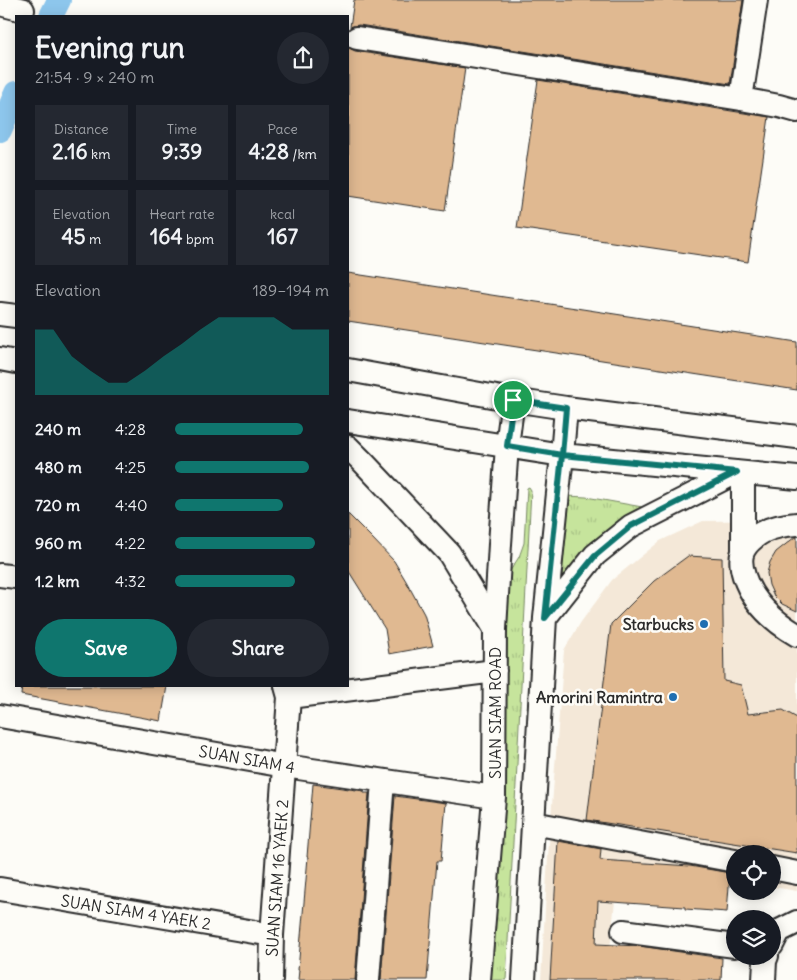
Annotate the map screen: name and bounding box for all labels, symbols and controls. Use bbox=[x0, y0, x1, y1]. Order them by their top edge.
text: Evening run bbox=[35, 30, 185, 66]
button: share bbox=[277, 32, 329, 84]
text: 21:54 · 9 × 240 m bbox=[35, 67, 154, 87]
text: Distance bbox=[54, 120, 109, 138]
text: Time bbox=[167, 120, 197, 138]
text: Pace bbox=[267, 120, 298, 138]
text: 2.16 bbox=[52, 138, 88, 165]
text: 9:39 bbox=[162, 138, 202, 165]
text: 4:28 bbox=[248, 138, 289, 165]
text: km bbox=[88, 145, 110, 163]
text: /km bbox=[289, 145, 317, 163]
text: Elevation bbox=[53, 205, 110, 223]
text: Heart rate bbox=[150, 205, 214, 223]
text: kcal bbox=[270, 205, 295, 223]
text: 45 bbox=[61, 223, 86, 250]
text: 164 bbox=[150, 223, 183, 250]
text: 167 bbox=[267, 223, 298, 250]
text: m bbox=[86, 230, 101, 248]
text: bpm bbox=[183, 230, 214, 248]
text: Elevation bbox=[35, 280, 101, 300]
text: 189–194 m bbox=[253, 280, 329, 300]
pin bbox=[492, 379, 534, 421]
icon: arrive bbox=[499, 386, 527, 414]
text: 240 m bbox=[35, 419, 81, 439]
text: 4:28 bbox=[115, 419, 146, 439]
text: 480 m bbox=[35, 457, 82, 477]
text: 4:25 bbox=[115, 457, 146, 477]
text: 720 m bbox=[35, 495, 80, 515]
text: 4:40 bbox=[115, 495, 148, 515]
text: 960 m bbox=[35, 533, 82, 553]
text: 4:22 bbox=[115, 533, 145, 553]
text: 1.2 km bbox=[35, 571, 79, 591]
text: 4:32 bbox=[115, 571, 146, 591]
place label: Starbucks bbox=[623, 614, 694, 634]
marker: Starbucks bbox=[698, 618, 710, 630]
button: Save bbox=[35, 619, 177, 677]
button: Share bbox=[187, 619, 329, 677]
street label: SUAN SIAM ROAD bbox=[485, 647, 505, 779]
place label: Amorini Ramintra bbox=[536, 687, 663, 707]
marker: Amorini Ramintra bbox=[667, 691, 679, 703]
street label: SUAN SIAM 4 bbox=[197, 741, 297, 777]
street label: SUAN SIAM 16 YAEK 2 bbox=[262, 798, 292, 957]
map controls bbox=[726, 845, 781, 965]
button: locate bbox=[726, 845, 781, 900]
street label: SUAN SIAM 4 YAEK 2 bbox=[60, 890, 213, 934]
button: layers bbox=[726, 910, 781, 965]

